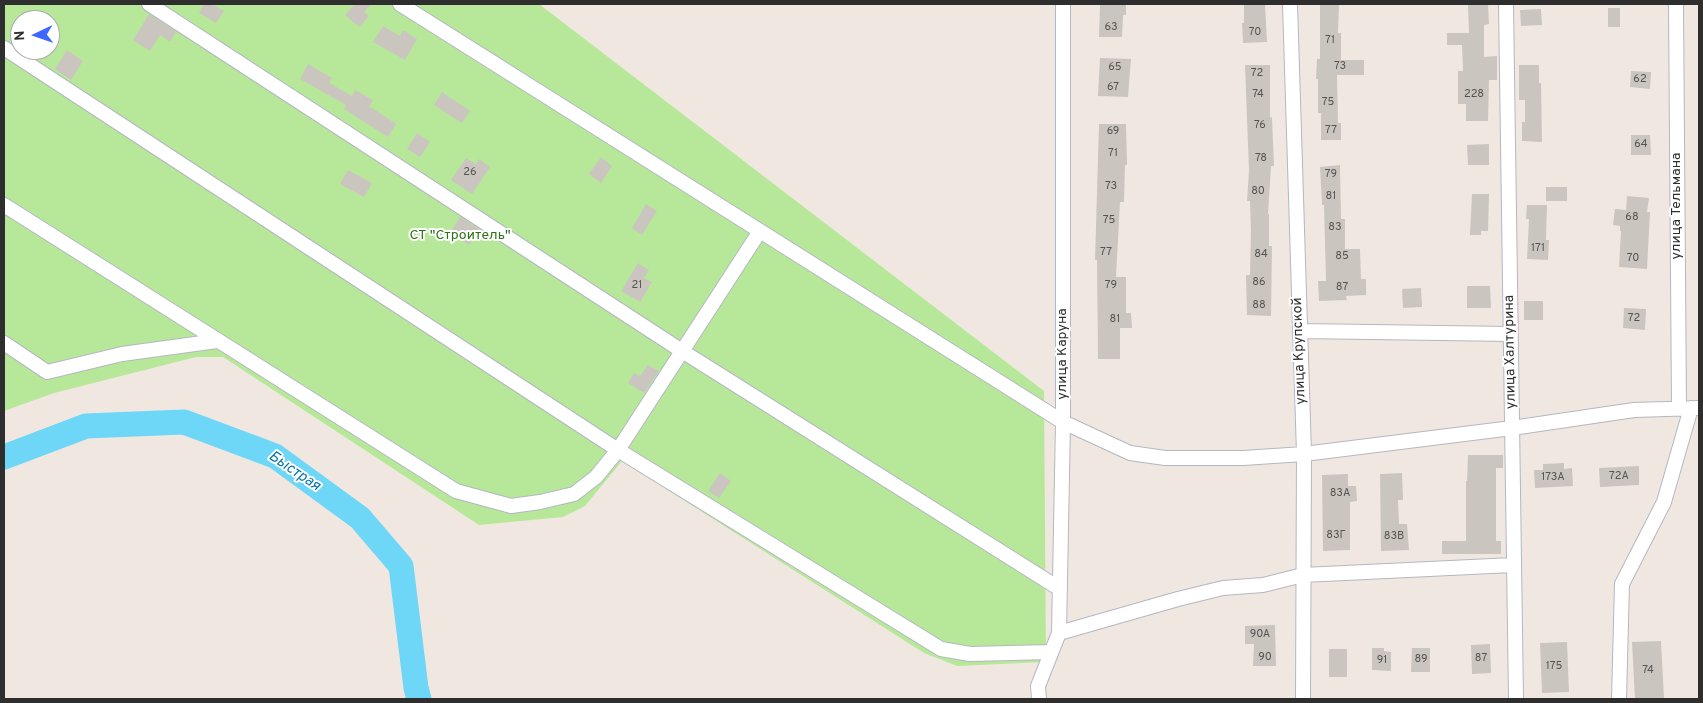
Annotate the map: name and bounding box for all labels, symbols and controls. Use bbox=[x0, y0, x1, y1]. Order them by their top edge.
north arrow bbox=[10, 10, 60, 60]
house number: 63 bbox=[1104, 21, 1118, 35]
house number: 70 bbox=[1249, 26, 1261, 40]
text: N bbox=[12, 30, 29, 41]
house number: 71 bbox=[1325, 34, 1335, 48]
house number: 73 bbox=[1334, 60, 1346, 74]
house number: 65 bbox=[1108, 61, 1122, 75]
house number: 72 bbox=[1251, 67, 1263, 81]
house number: 62 bbox=[1633, 73, 1647, 87]
house number: 67 bbox=[1107, 81, 1119, 95]
house number: 74 bbox=[1252, 88, 1264, 102]
house number: 228 bbox=[1464, 88, 1484, 102]
house number: 75 bbox=[1322, 96, 1334, 110]
house number: 76 bbox=[1254, 119, 1266, 133]
house number: 77 bbox=[1325, 124, 1337, 138]
house number: 69 bbox=[1107, 125, 1119, 139]
house number: 64 bbox=[1634, 138, 1648, 152]
house number: 71 bbox=[1108, 147, 1118, 161]
house number: 78 bbox=[1255, 152, 1267, 166]
street label: улица Тельмана bbox=[1669, 153, 1685, 259]
house number: 26 bbox=[463, 166, 477, 180]
house number: 79 bbox=[1325, 168, 1337, 182]
house number: 73 bbox=[1105, 180, 1117, 194]
house number: 80 bbox=[1251, 185, 1265, 199]
house number: 81 bbox=[1326, 190, 1336, 204]
house number: 68 bbox=[1625, 211, 1639, 225]
house number: 75 bbox=[1103, 214, 1115, 228]
house number: 83 bbox=[1328, 221, 1342, 235]
park label: СТ "Строитель" bbox=[409, 228, 511, 244]
house number: 171 bbox=[1531, 242, 1545, 256]
house number: 77 bbox=[1100, 246, 1112, 260]
house number: 84 bbox=[1254, 248, 1268, 262]
house number: 85 bbox=[1335, 250, 1349, 264]
house number: 70 bbox=[1627, 252, 1639, 266]
house number: 86 bbox=[1252, 276, 1266, 290]
house number: 21 bbox=[632, 279, 642, 293]
house number: 79 bbox=[1105, 279, 1117, 293]
house number: 87 bbox=[1336, 281, 1348, 295]
street label: улица Халтурина bbox=[1502, 295, 1520, 409]
street label: улица Крупской bbox=[1290, 297, 1310, 405]
house number: 88 bbox=[1252, 299, 1266, 313]
street label: улица Каруна bbox=[1055, 308, 1071, 400]
house number: 72 bbox=[1628, 312, 1640, 326]
house number: 81 bbox=[1110, 313, 1120, 327]
water label: Быстрая bbox=[265, 448, 323, 496]
house number: 72А bbox=[1609, 470, 1629, 484]
house number: 173А bbox=[1541, 471, 1565, 485]
house number: 83А bbox=[1330, 487, 1350, 501]
house number: 83Г bbox=[1326, 529, 1346, 543]
house number: 83В bbox=[1384, 530, 1404, 544]
house number: 90А bbox=[1250, 628, 1270, 642]
house number: 90 bbox=[1258, 651, 1272, 665]
house number: 87 bbox=[1475, 652, 1487, 666]
house number: 89 bbox=[1414, 653, 1428, 667]
house number: 91 bbox=[1377, 654, 1387, 668]
house number: 175 bbox=[1546, 660, 1562, 674]
house number: 74 bbox=[1642, 664, 1654, 678]

